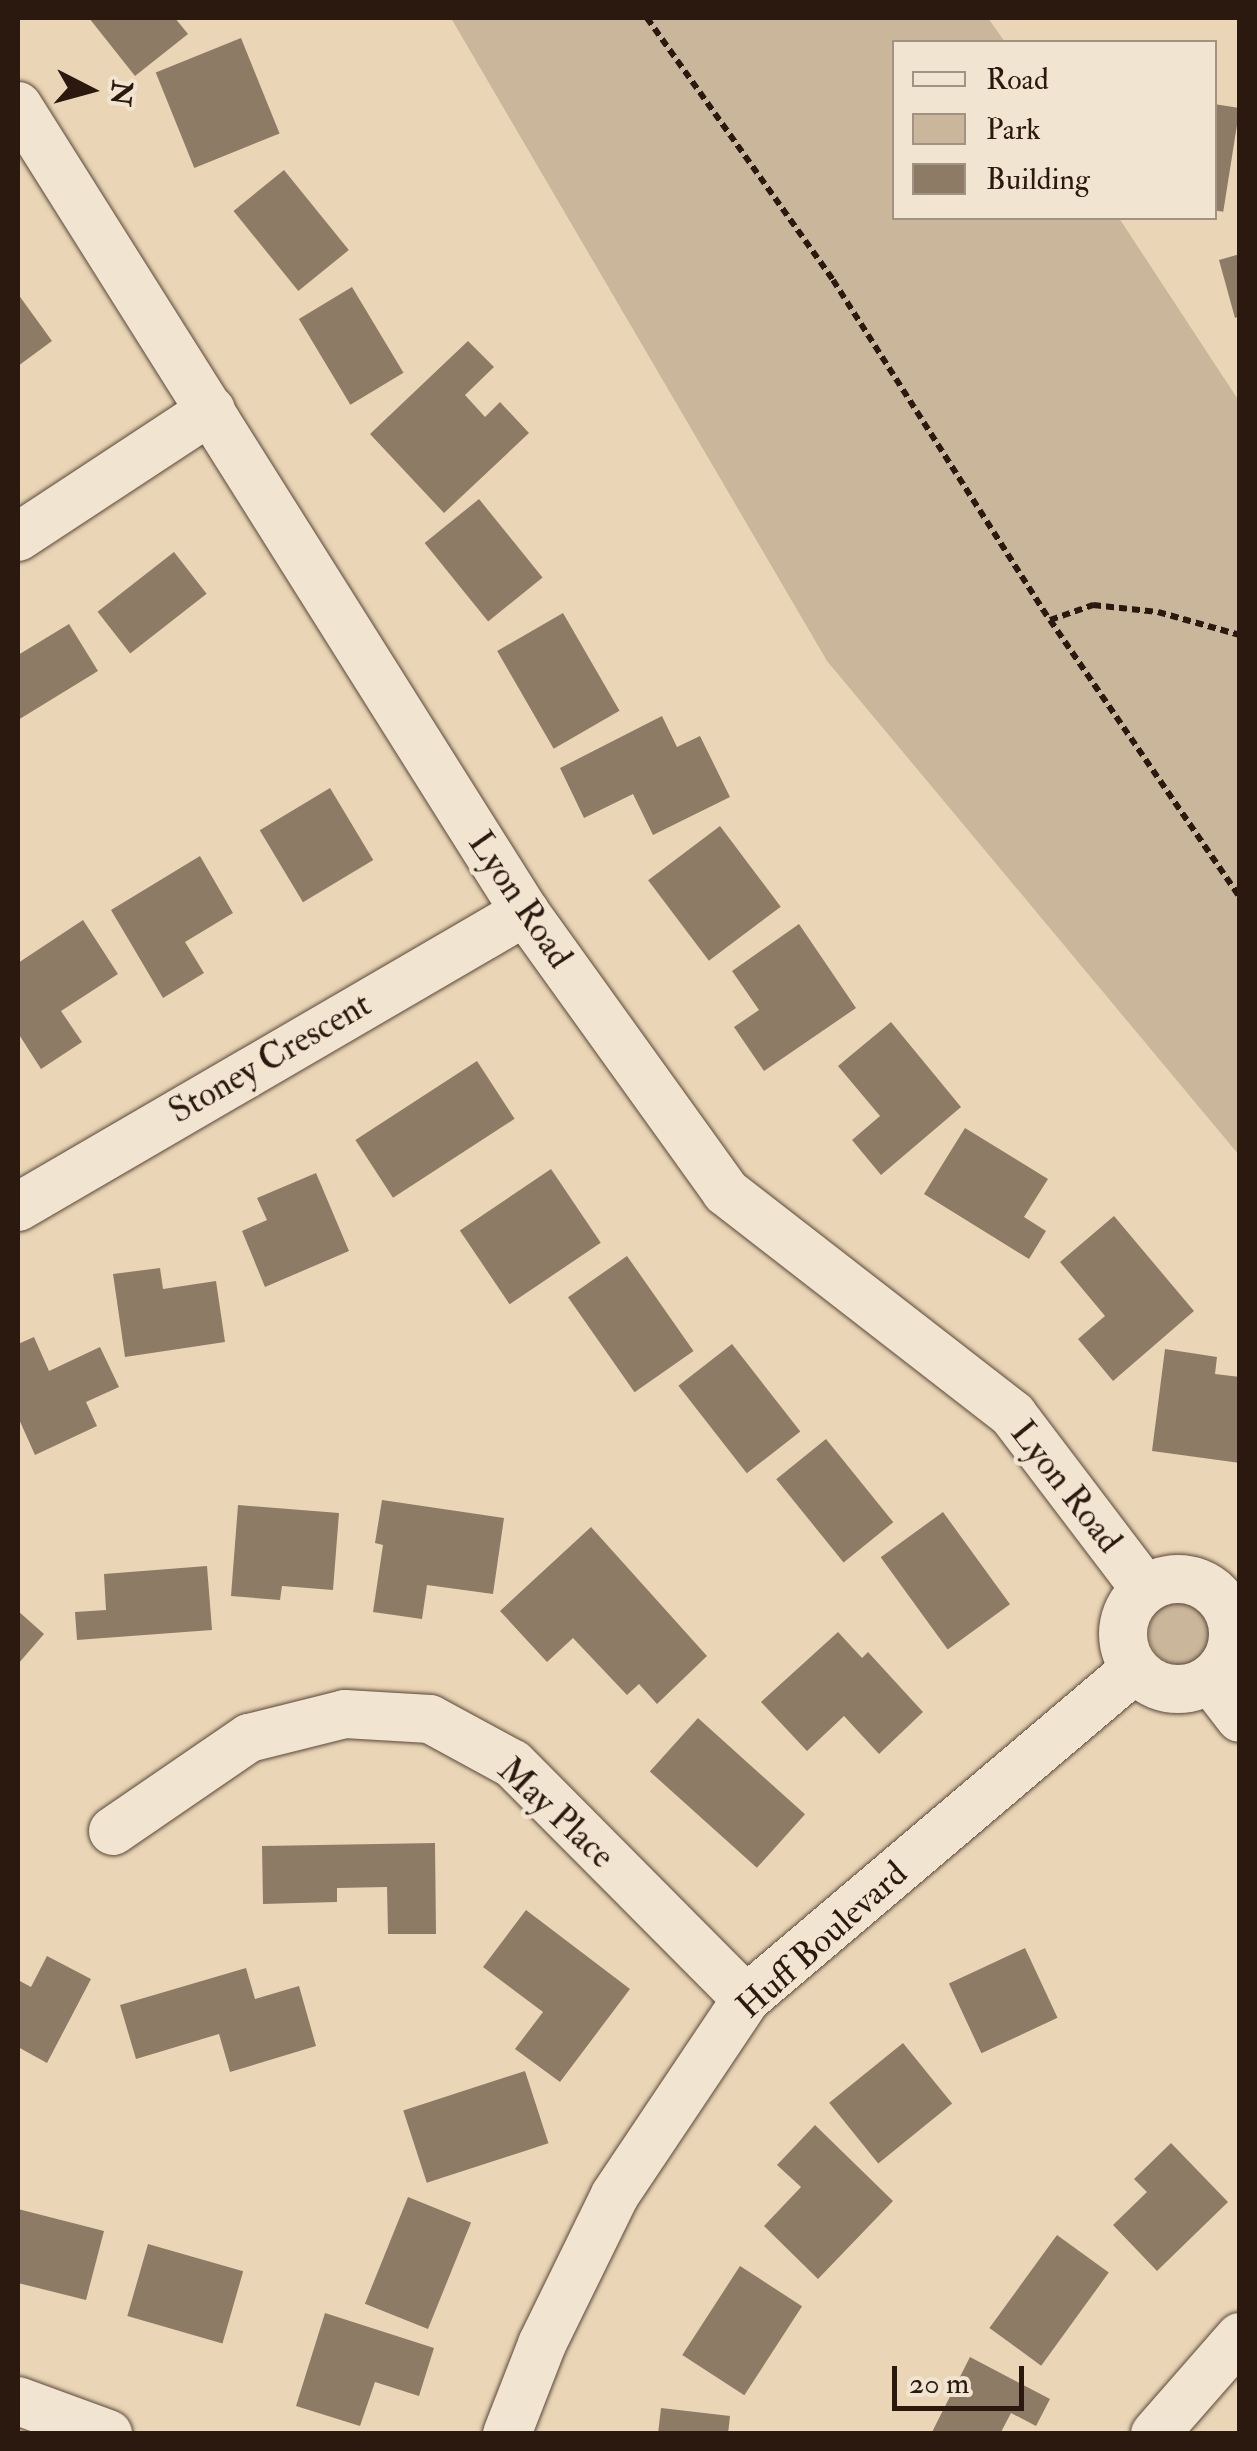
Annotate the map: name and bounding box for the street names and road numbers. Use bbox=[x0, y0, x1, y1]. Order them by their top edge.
street label: Lyon Road bbox=[459, 824, 581, 976]
street label: Stoney Crescent bbox=[162, 983, 378, 1133]
street label: Lyon Road bbox=[1001, 1413, 1131, 1561]
street label: May Place bbox=[489, 1749, 623, 1877]
street label: Huff Boulevard bbox=[728, 1853, 916, 2027]

